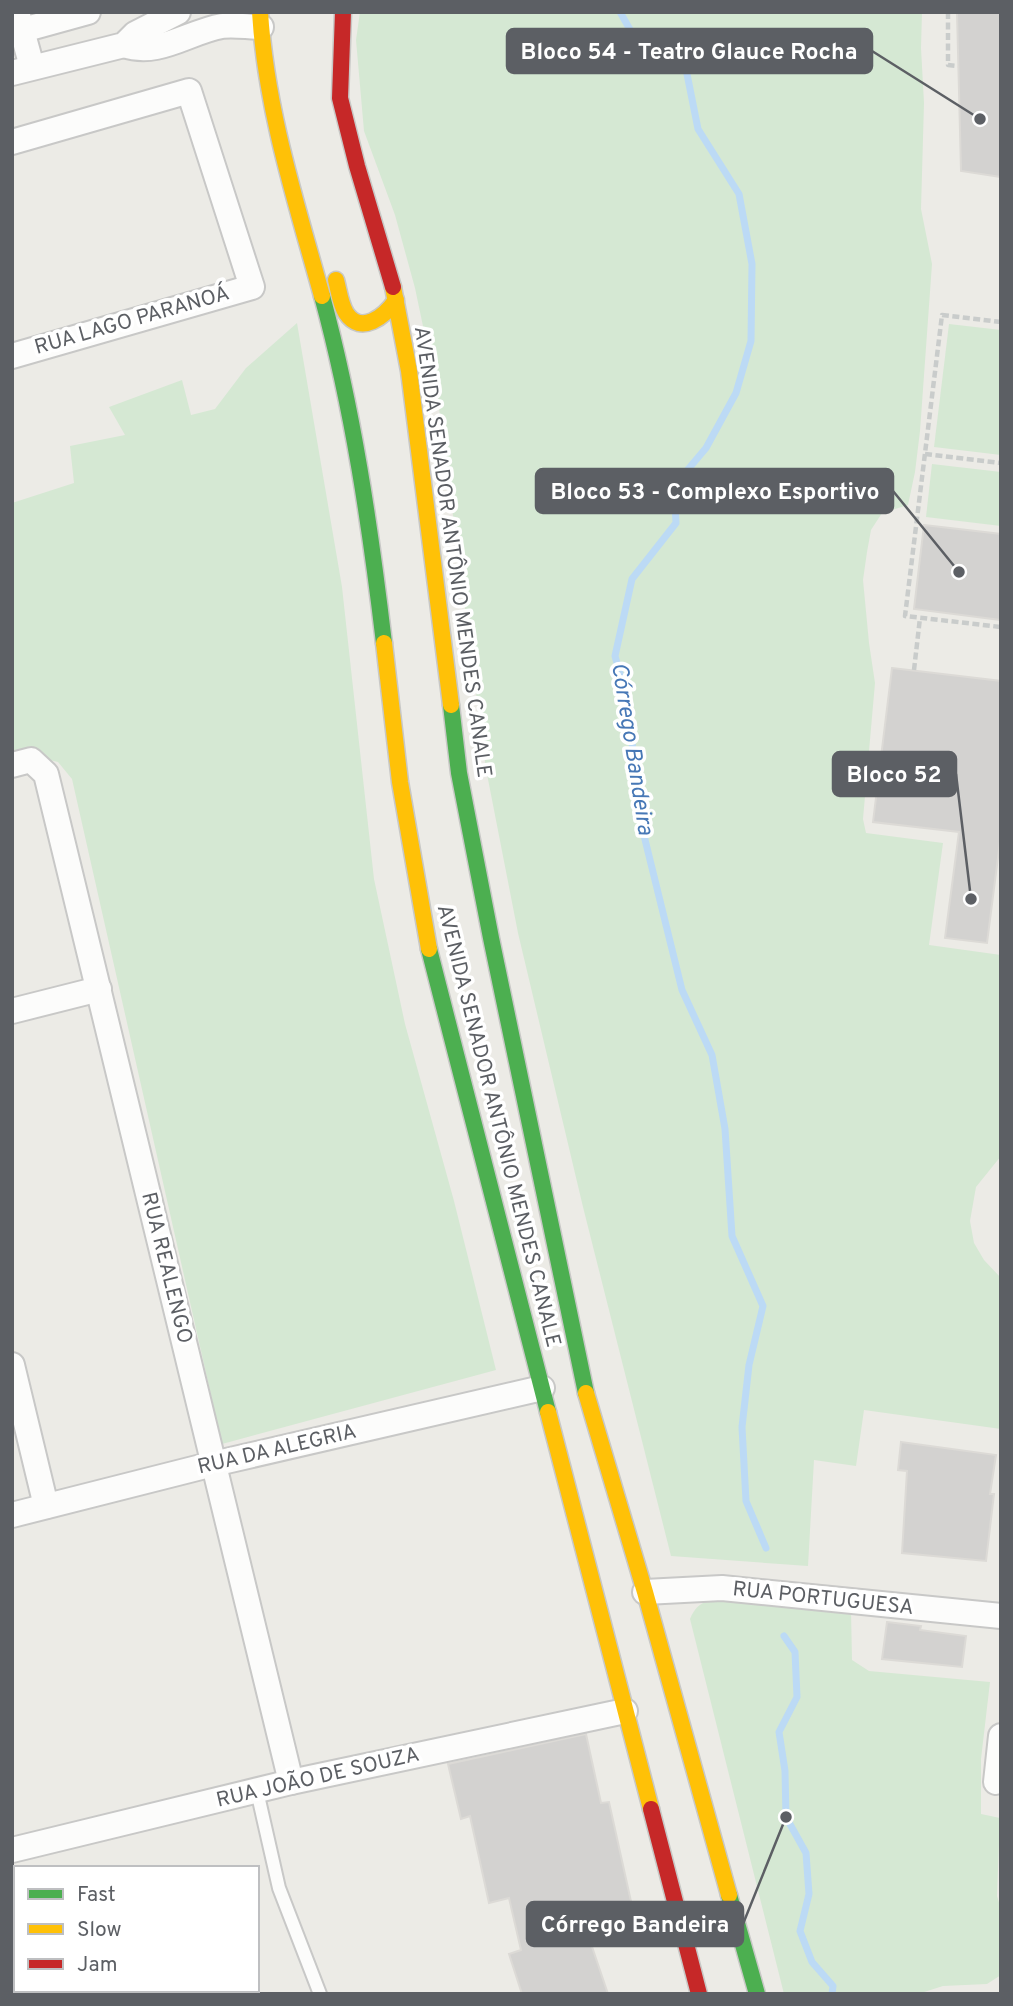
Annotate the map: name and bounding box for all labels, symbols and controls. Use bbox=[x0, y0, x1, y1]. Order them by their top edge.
callout: Bloco 54 - Teatro Glauce Rocha bbox=[507, 29, 872, 73]
text: Bloco 54 - Teatro Glauce Rocha bbox=[521, 39, 857, 68]
street label: RUA LAGO PARANOÁ bbox=[31, 279, 233, 362]
street label: AVENIDA SENADOR ANTÔNIO MENDES CANALE bbox=[407, 325, 498, 779]
callout: Bloco 53 - Complexo Esportivo bbox=[536, 469, 893, 513]
text: Bloco 53 - Complexo Esportivo bbox=[550, 479, 880, 508]
water label: Córrego Bandeira bbox=[603, 661, 659, 837]
callout: Bloco 52 bbox=[833, 752, 956, 796]
text: Bloco 52 bbox=[846, 762, 942, 791]
street label: AVENIDA SENADOR ANTÔNIO MENDES CANALE bbox=[430, 902, 567, 1350]
street label: RUA REALENGO bbox=[134, 1189, 198, 1347]
street label: RUA DA ALEGRIA bbox=[195, 1419, 359, 1481]
street label: RUA PORTUGUESA bbox=[731, 1576, 915, 1622]
street label: RUA JOÃO DE SOUZA bbox=[214, 1741, 422, 1815]
legend bbox=[14, 1866, 259, 1992]
text: Fast bbox=[77, 1882, 116, 1909]
callout: Córrego Bandeira bbox=[527, 1902, 743, 1946]
text: Córrego Bandeira bbox=[541, 1912, 729, 1941]
text: Slow bbox=[77, 1917, 122, 1944]
text: Jam bbox=[77, 1952, 118, 1979]

